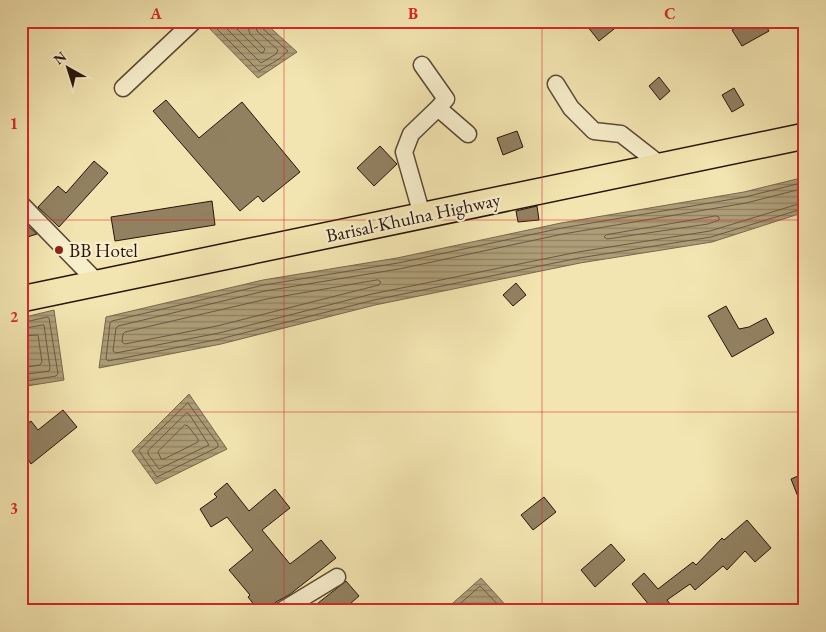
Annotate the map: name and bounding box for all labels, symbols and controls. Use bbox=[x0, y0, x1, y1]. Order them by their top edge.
text: A bbox=[149, 3, 162, 24]
text: B bbox=[408, 3, 418, 24]
text: C bbox=[664, 3, 676, 24]
north arrow bbox=[42, 42, 92, 92]
text: N bbox=[50, 47, 70, 68]
text: 1 bbox=[10, 113, 18, 134]
street label: Barisal-Khulna Highway bbox=[323, 187, 503, 248]
place label: BB Hotel bbox=[69, 238, 138, 263]
marker: BB Hotel bbox=[53, 244, 65, 256]
text: 2 bbox=[10, 306, 19, 327]
text: 3 bbox=[10, 498, 18, 519]

